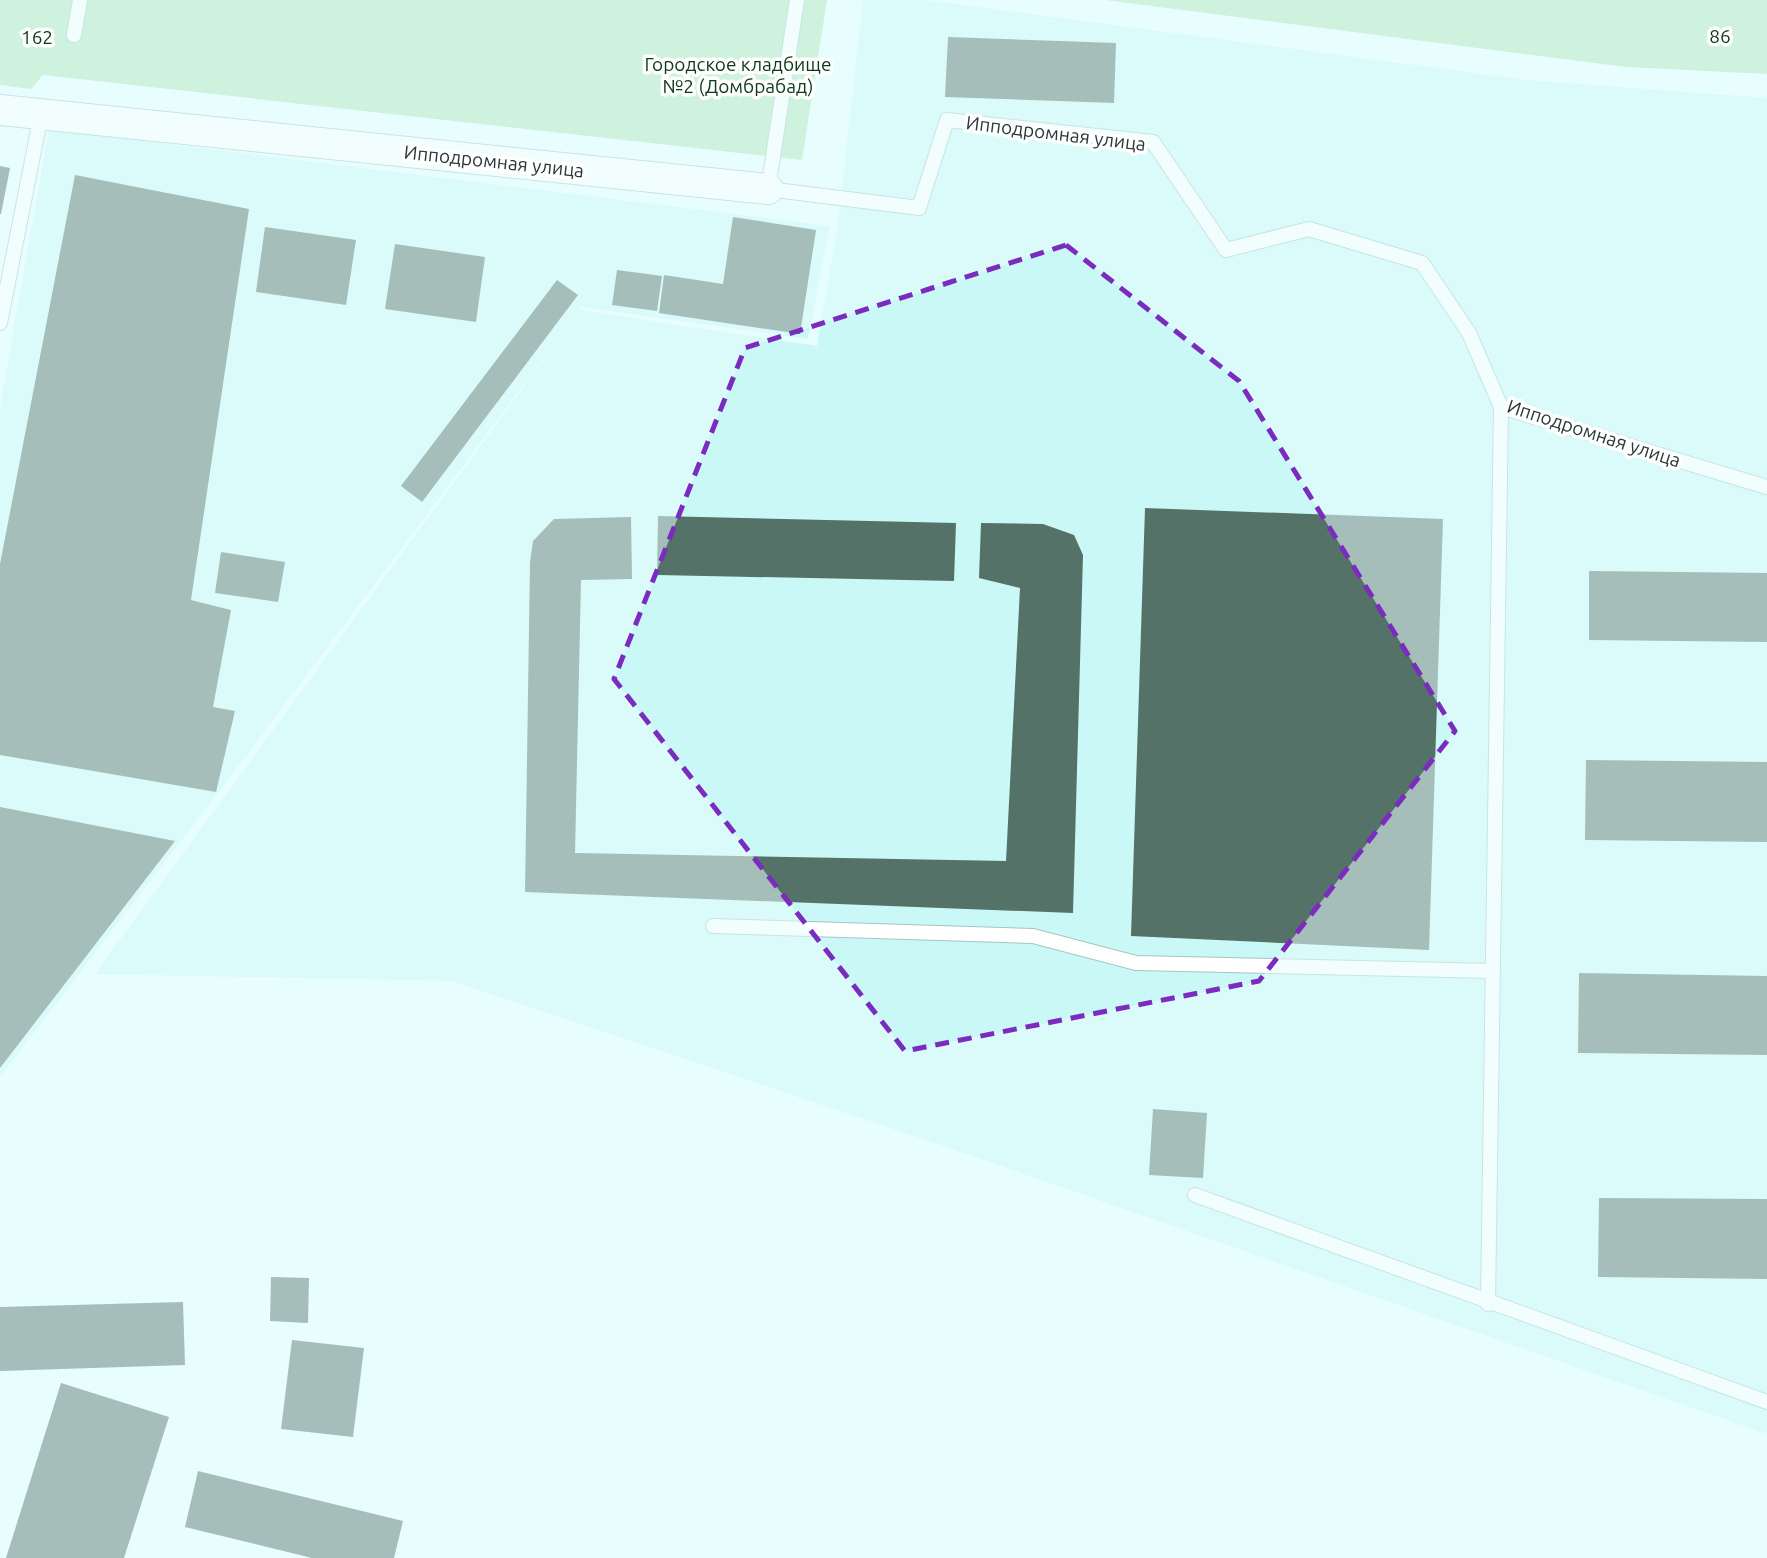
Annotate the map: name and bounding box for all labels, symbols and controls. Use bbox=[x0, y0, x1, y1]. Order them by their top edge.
park label: 86 bbox=[1709, 25, 1731, 47]
park label: 162 bbox=[21, 26, 53, 48]
park label: Городское кладбище №2 (Домбрабад) bbox=[645, 53, 831, 97]
street label: Ипподромная улица bbox=[965, 111, 1147, 155]
street label: Ипподромная улица bbox=[403, 141, 585, 181]
street label: Ипподромная улица bbox=[1504, 395, 1684, 471]

